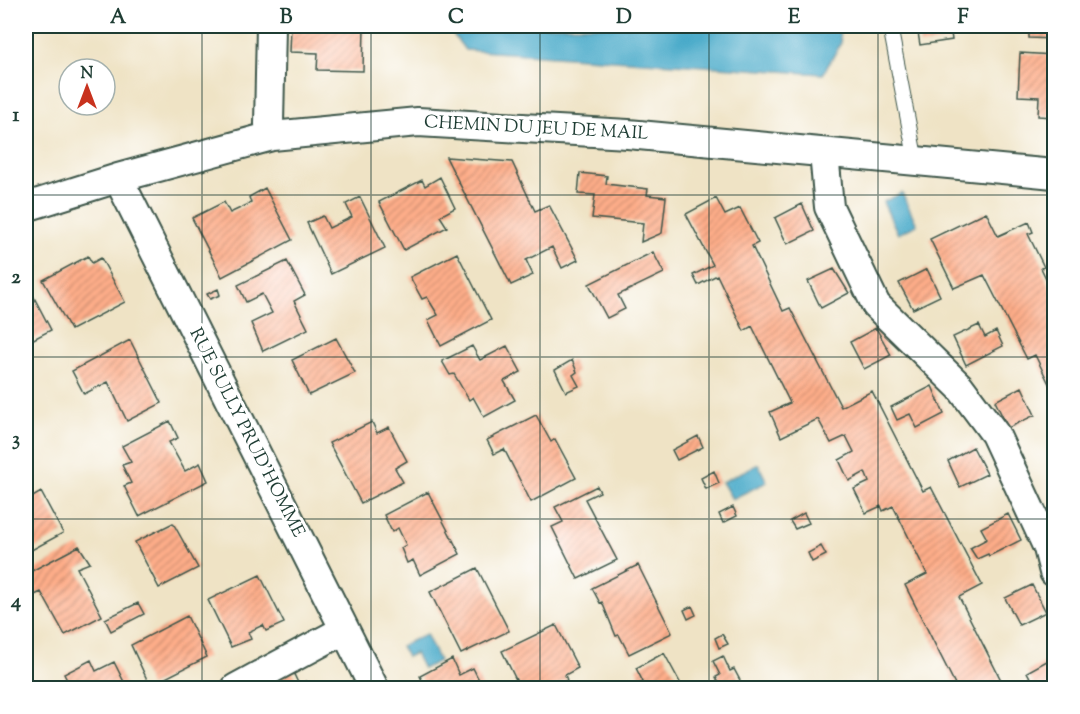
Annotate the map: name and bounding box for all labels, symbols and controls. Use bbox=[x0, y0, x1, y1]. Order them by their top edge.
text: A bbox=[110, 4, 127, 33]
text: B bbox=[280, 4, 293, 33]
text: C bbox=[448, 4, 464, 33]
text: D bbox=[616, 4, 632, 33]
text: E bbox=[788, 4, 801, 33]
text: F bbox=[957, 4, 969, 33]
north arrow bbox=[57, 57, 117, 117]
text: N bbox=[81, 63, 94, 86]
text: 1 bbox=[13, 102, 20, 131]
street label: CHEMIN DU JEU DE MAIL bbox=[423, 110, 649, 148]
text: 2 bbox=[11, 264, 21, 293]
street label: RUE SULLY PRUD'HOMME bbox=[182, 324, 310, 542]
text: 3 bbox=[12, 426, 20, 455]
text: 4 bbox=[10, 588, 21, 617]

